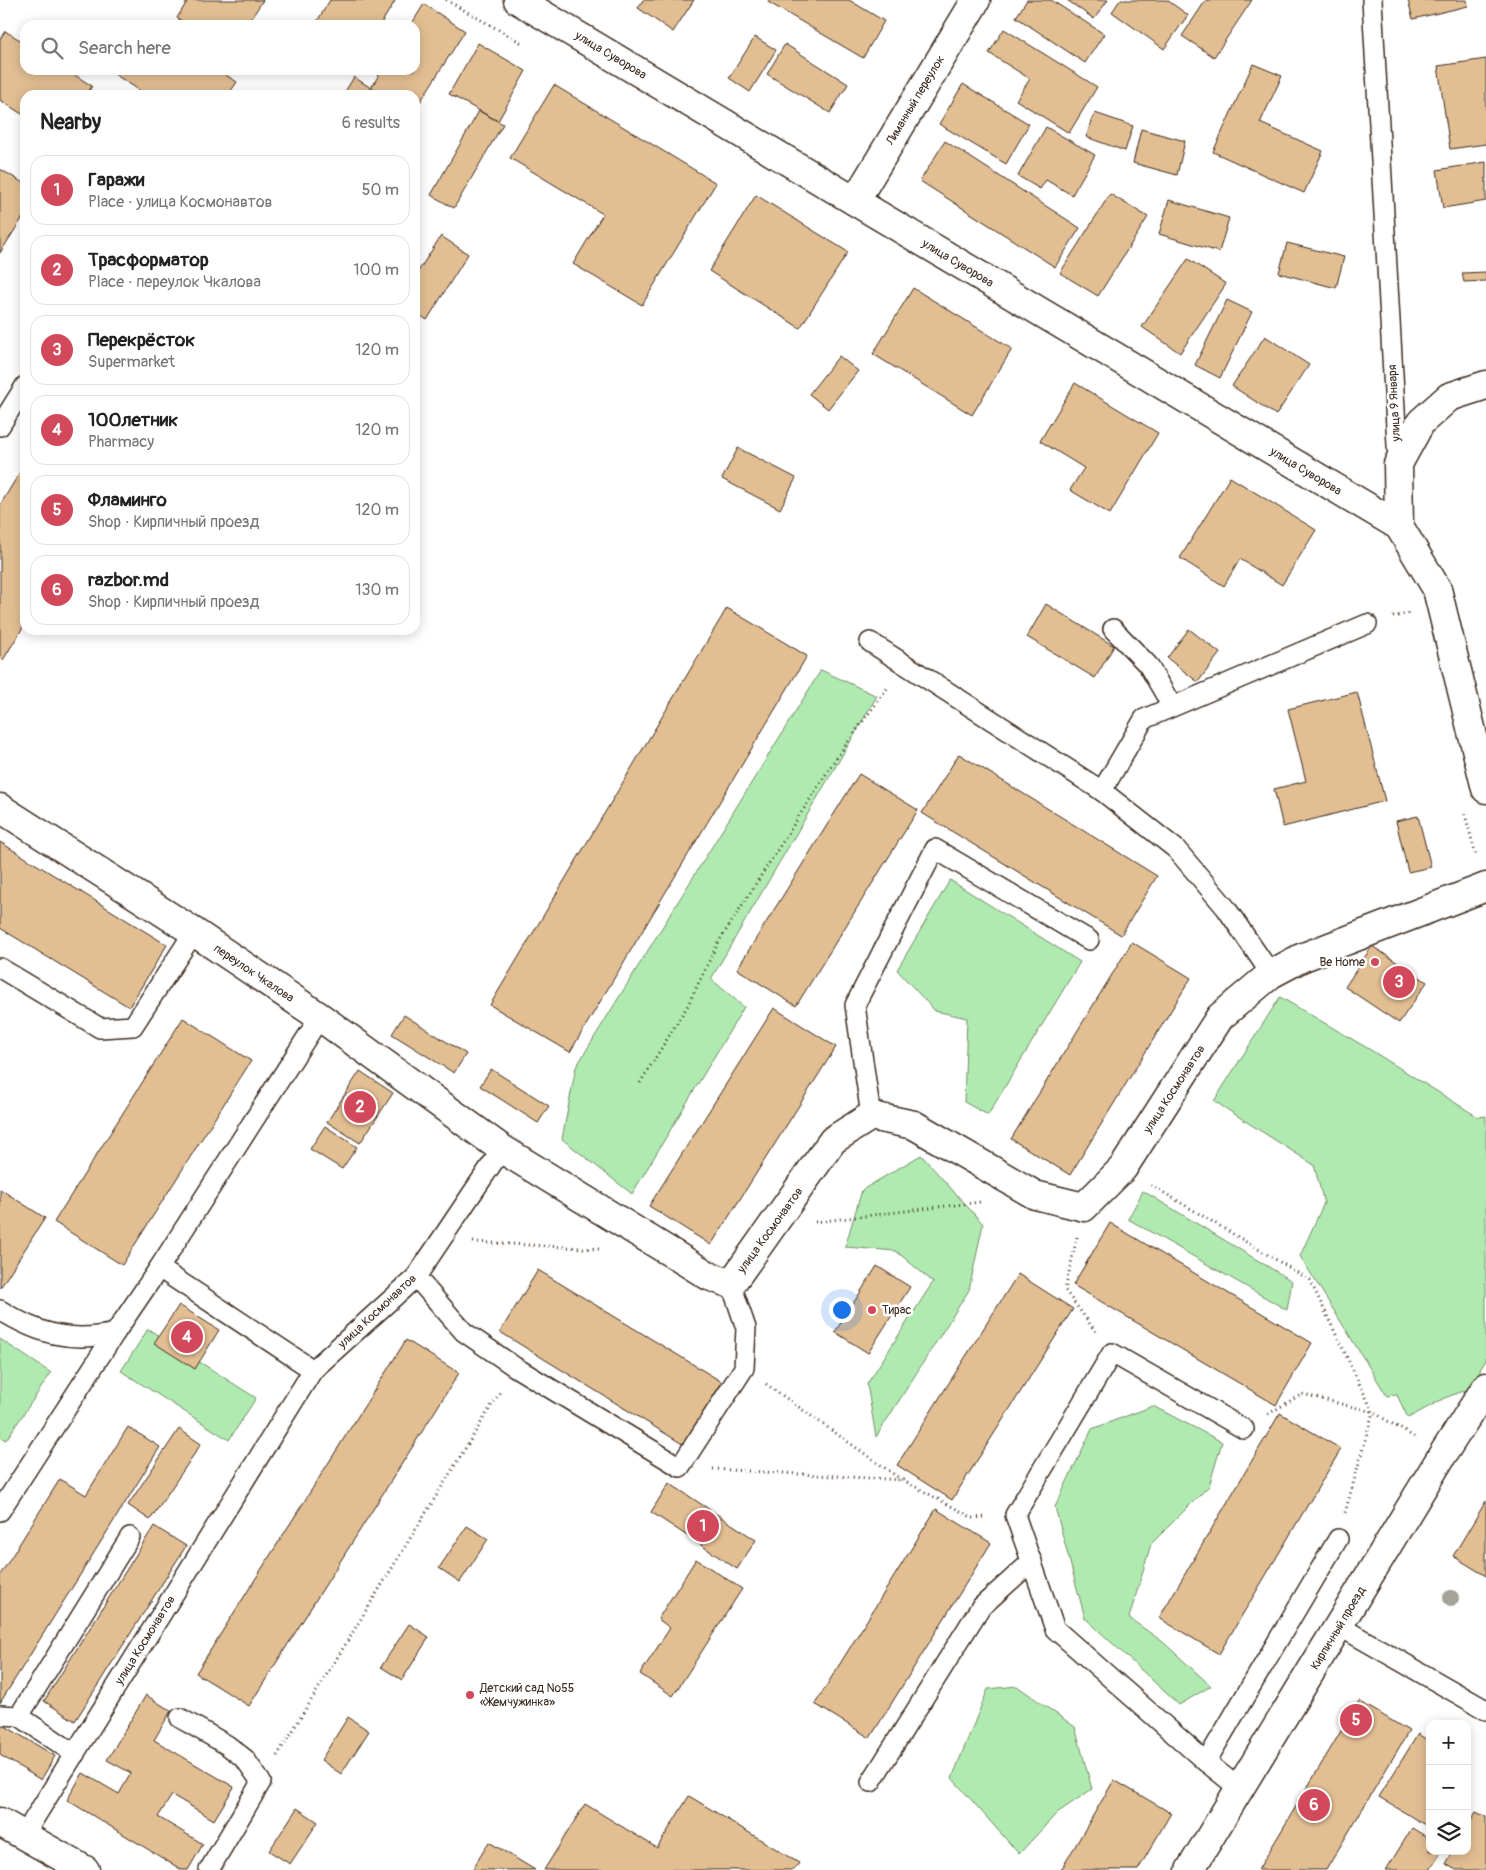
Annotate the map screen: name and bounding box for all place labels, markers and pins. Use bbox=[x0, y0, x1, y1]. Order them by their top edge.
place label: Be Home bbox=[1319, 955, 1365, 970]
marker: Be Home bbox=[1369, 956, 1381, 968]
pin: 3 bbox=[1383, 963, 1415, 1001]
pin: 2 bbox=[344, 1088, 376, 1126]
place label: Тирас bbox=[882, 1303, 911, 1318]
marker: Тирас bbox=[866, 1304, 878, 1316]
pin: 4 bbox=[171, 1318, 203, 1356]
pin: 1 bbox=[687, 1507, 719, 1545]
place label: Детский сад №55 «Жемчужинка» bbox=[479, 1681, 574, 1710]
marker: Детский сад №55 «Жемчужинка» bbox=[464, 1689, 476, 1701]
pin: 5 bbox=[1340, 1701, 1372, 1739]
pin: 6 bbox=[1298, 1786, 1330, 1824]

